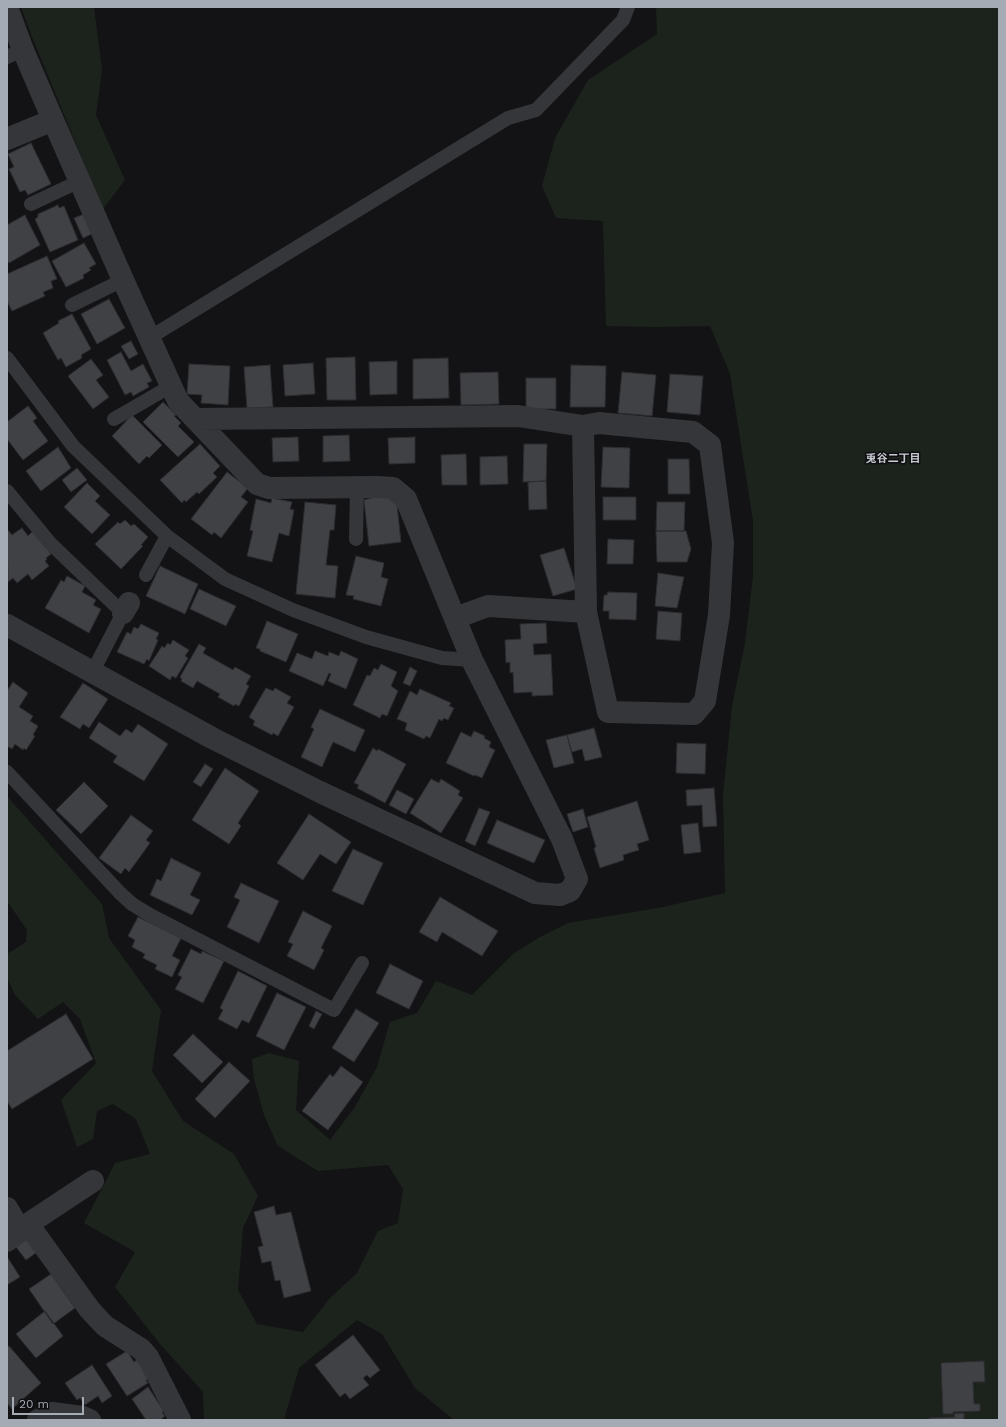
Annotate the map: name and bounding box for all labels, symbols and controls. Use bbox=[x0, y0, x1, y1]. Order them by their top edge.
district label: 兎谷二丁目 bbox=[866, 452, 920, 466]
scale bar bbox=[14, 1389, 86, 1415]
text: 20 m bbox=[19, 1397, 49, 1411]

